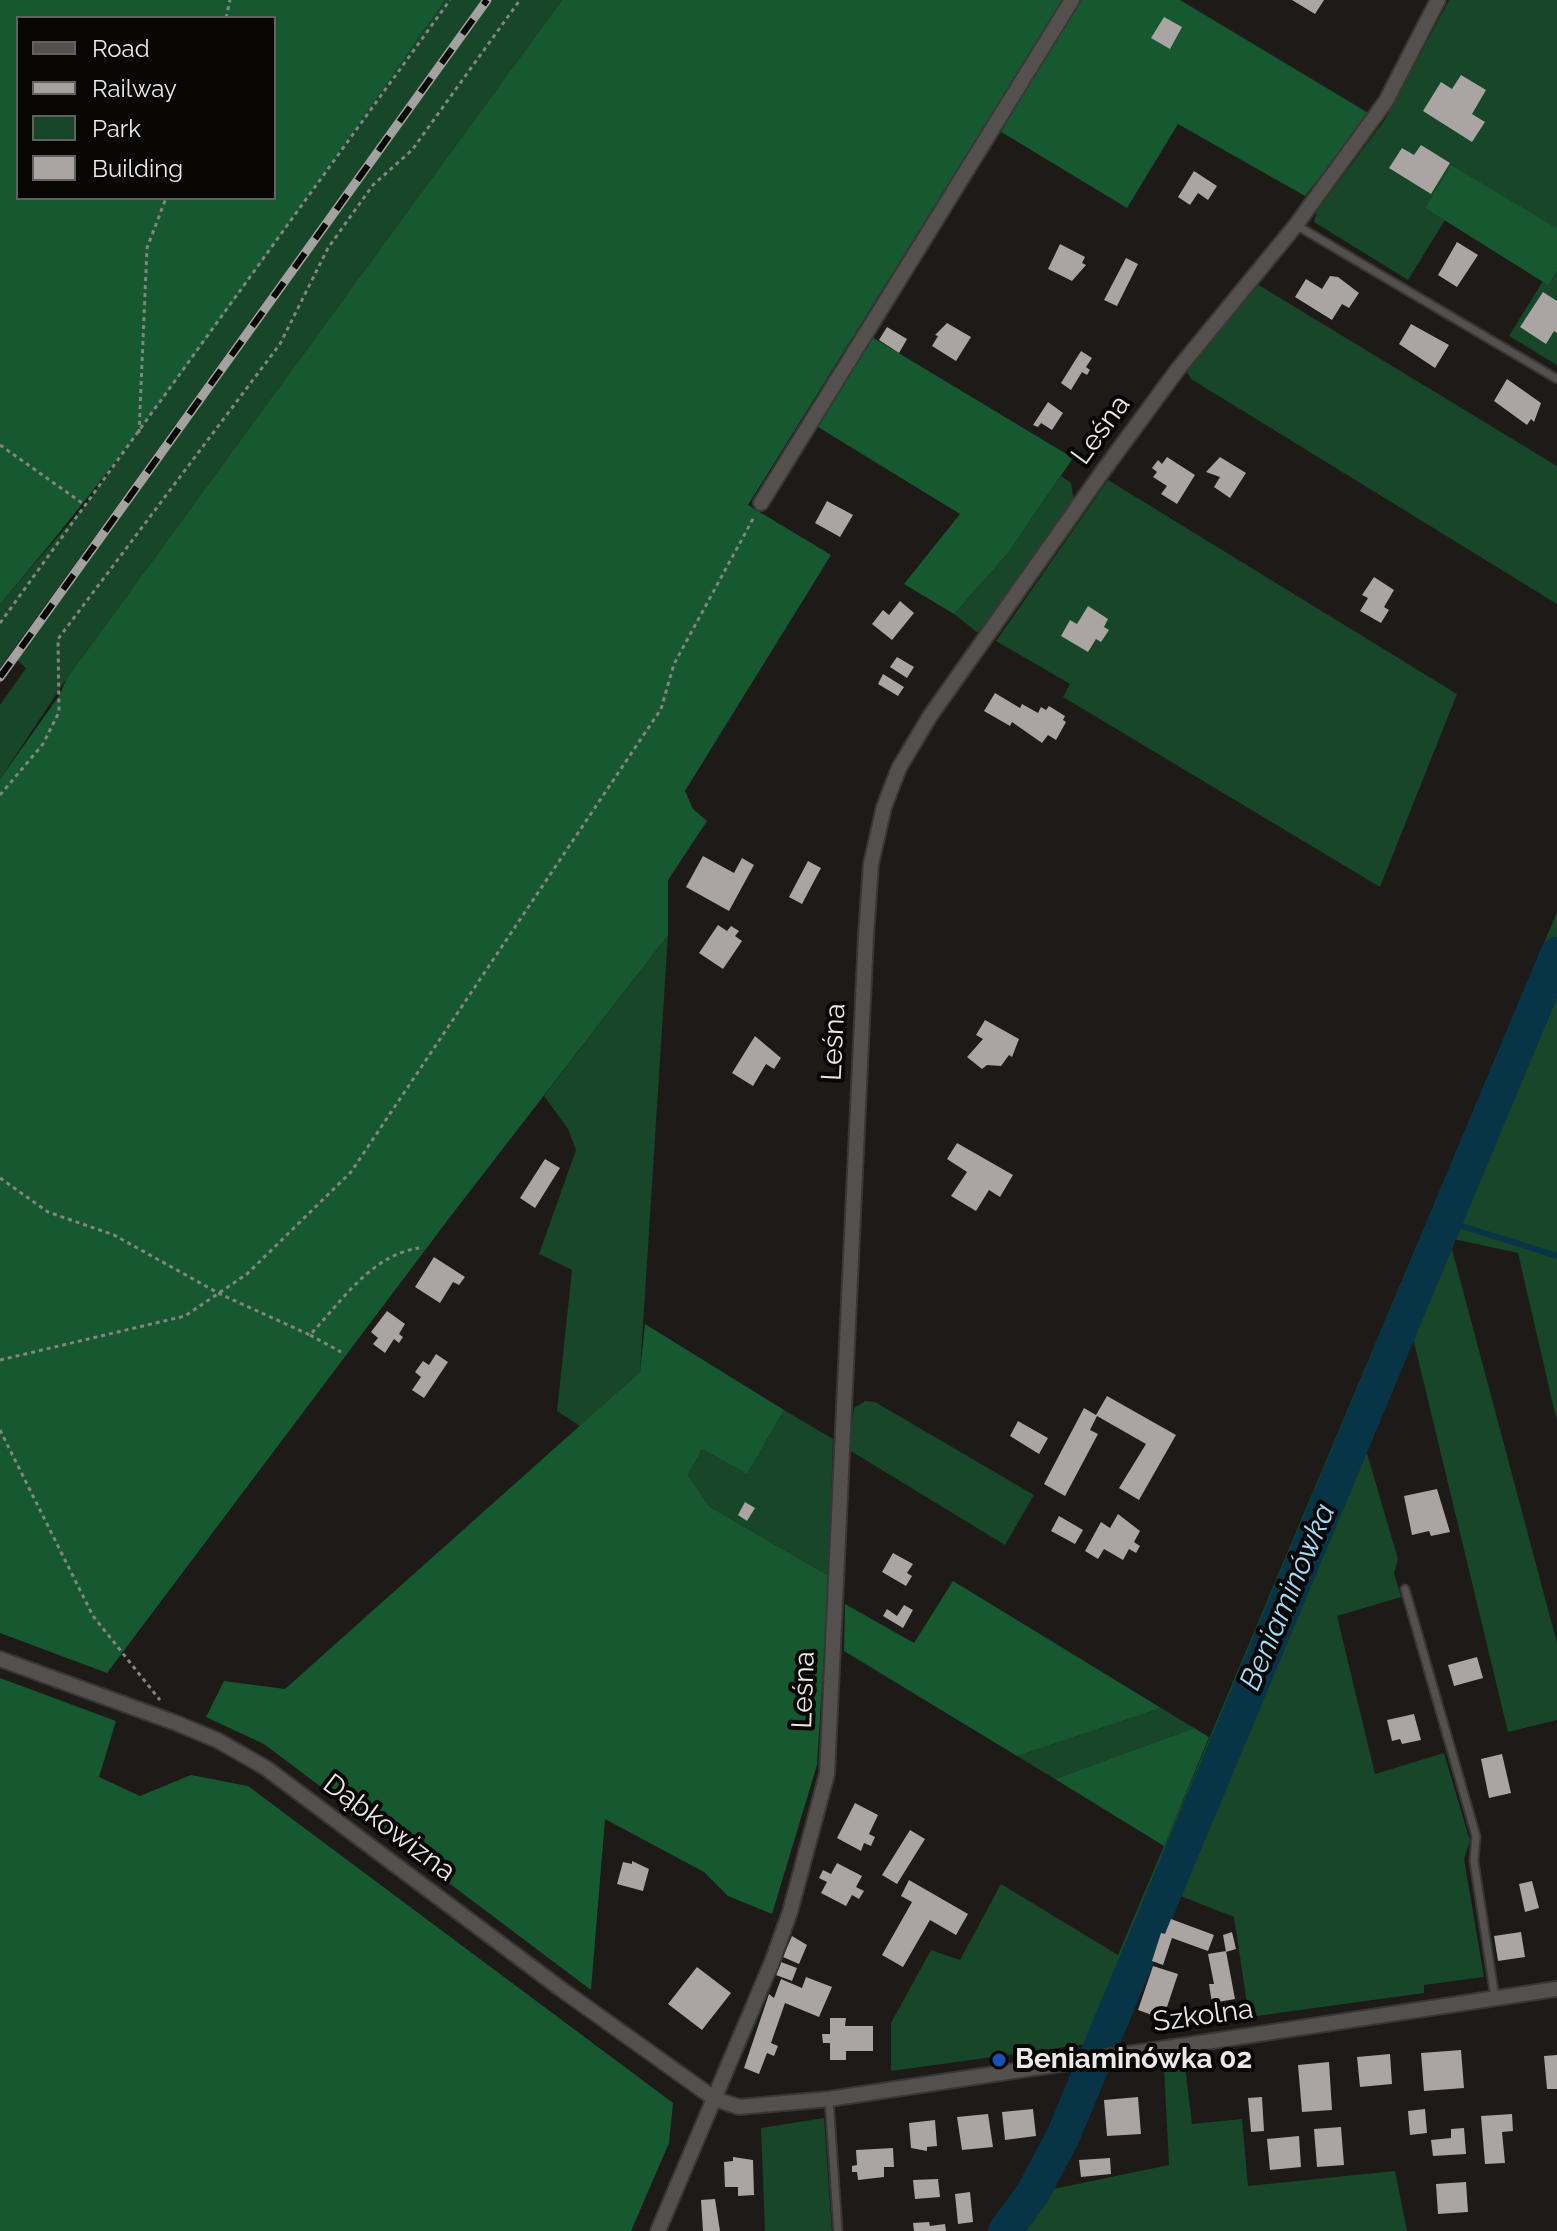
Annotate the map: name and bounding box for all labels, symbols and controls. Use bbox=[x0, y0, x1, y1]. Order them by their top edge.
legend bbox=[16, 16, 276, 200]
text: Road bbox=[92, 34, 150, 63]
text: Railway bbox=[92, 74, 177, 103]
text: Park bbox=[92, 114, 141, 143]
text: Building bbox=[92, 154, 183, 183]
street label: Leśna bbox=[1065, 389, 1137, 471]
street label: Leśna bbox=[815, 1002, 853, 1082]
water label: Beniaminówka bbox=[1233, 1498, 1343, 1696]
street label: Leśna bbox=[786, 1651, 822, 1729]
street label: Dąbkowizna bbox=[316, 1767, 462, 1889]
street label: Szkolna bbox=[1151, 1992, 1255, 2040]
place label: Beniaminówka 02 bbox=[1015, 2043, 1252, 2077]
marker: Beniaminówka 02 bbox=[990, 2051, 1008, 2069]

